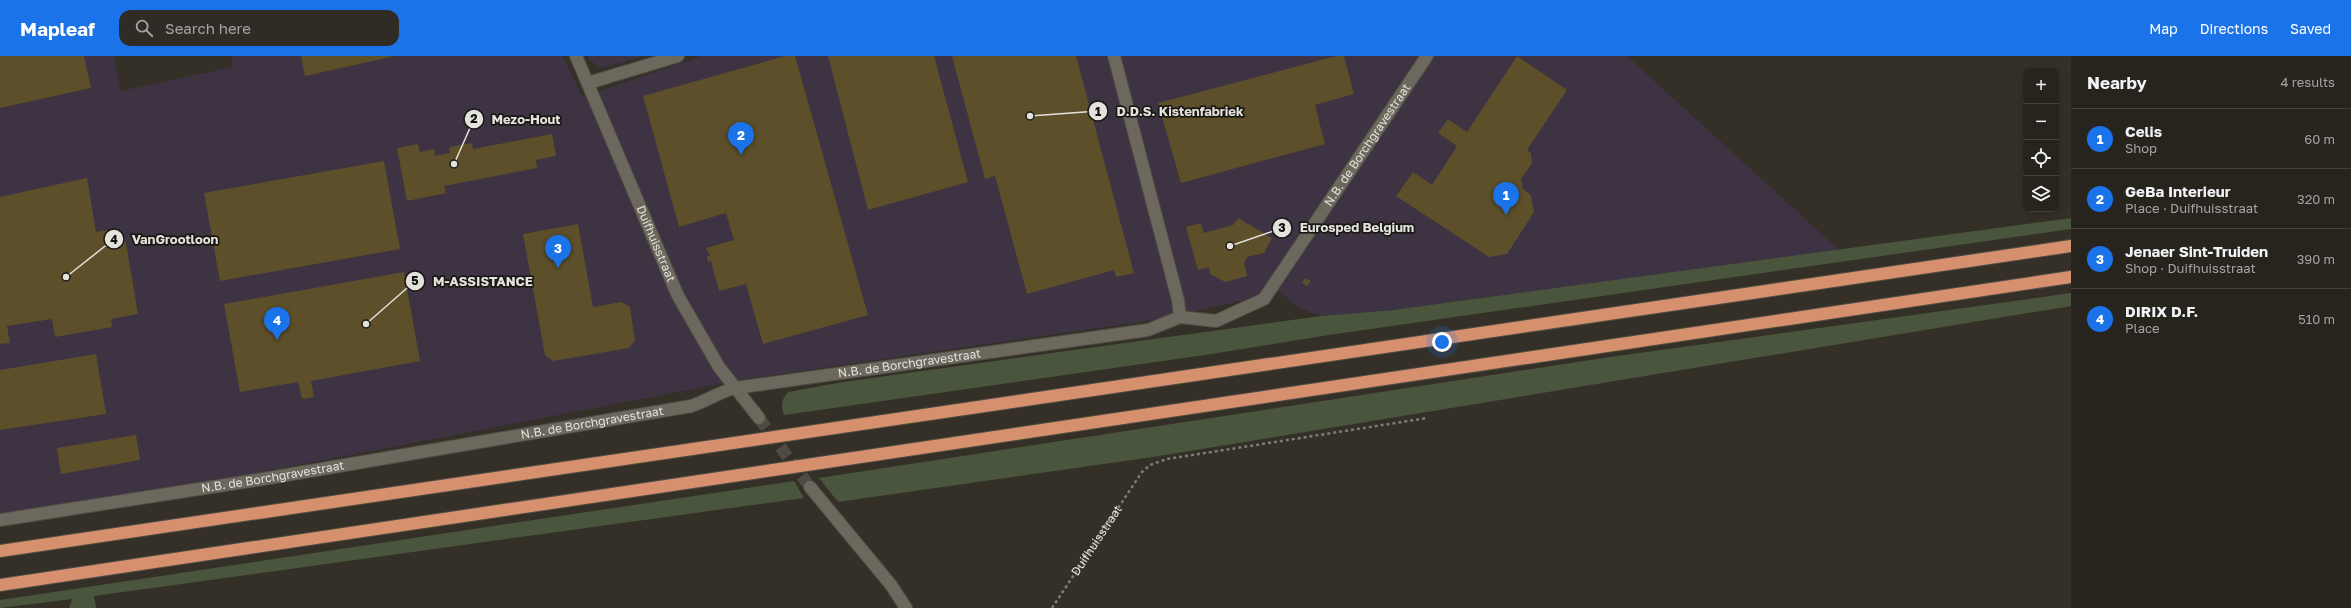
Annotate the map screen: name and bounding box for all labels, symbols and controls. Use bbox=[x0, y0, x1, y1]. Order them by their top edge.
search box bbox=[119, 10, 399, 46]
text: Mapleaf bbox=[20, 17, 95, 40]
icon: search bbox=[133, 17, 155, 39]
text: Search here bbox=[165, 19, 251, 37]
text: Map bbox=[2149, 20, 2178, 37]
text: Directions bbox=[2200, 20, 2268, 37]
text: Saved bbox=[2290, 20, 2331, 37]
map controls bbox=[2023, 68, 2059, 212]
button: + bbox=[2023, 68, 2059, 104]
text: Nearby bbox=[2087, 72, 2147, 93]
text: 4 results bbox=[2281, 74, 2335, 90]
street label: N.B. de Borchgravestraat bbox=[1320, 80, 1413, 209]
callout: D.D.S. Kistenfabriek bbox=[1088, 99, 1251, 124]
text: D.D.S. Kistenfabriek bbox=[1116, 103, 1244, 119]
text: 1 bbox=[1095, 104, 1101, 119]
button: − bbox=[2023, 104, 2059, 140]
callout: Mezo-Hout bbox=[464, 107, 569, 132]
text: 2 bbox=[470, 111, 478, 126]
text: Mezo-Hout bbox=[491, 111, 561, 127]
pin: 2 bbox=[728, 122, 754, 155]
text: Celis bbox=[2125, 122, 2162, 140]
text: 1 bbox=[2097, 131, 2103, 147]
text: 60 m bbox=[2304, 131, 2335, 147]
button: locate bbox=[2023, 140, 2059, 176]
text: Shop bbox=[2125, 140, 2157, 156]
button: layers bbox=[2023, 176, 2059, 212]
pin: 1 bbox=[1493, 182, 1519, 215]
text: GeBa Interieur bbox=[2125, 182, 2231, 200]
text: 2 bbox=[2096, 191, 2104, 207]
text: 320 m bbox=[2297, 191, 2335, 207]
text: Place · Duifhuisstraat bbox=[2125, 200, 2258, 216]
street label: Duifhuisstraat bbox=[633, 203, 679, 284]
callout: Eurosped Belgium bbox=[1272, 215, 1423, 240]
text: Eurosped Belgium bbox=[1300, 219, 1414, 235]
text: 3 bbox=[1278, 220, 1286, 235]
callout: VanGrootloon bbox=[104, 227, 226, 252]
text: VanGrootloon bbox=[132, 231, 218, 247]
text: 4 bbox=[110, 232, 118, 247]
pin: 3 bbox=[545, 235, 571, 268]
text: Jenaer Sint-Truiden bbox=[2125, 242, 2268, 260]
text: 3 bbox=[2096, 251, 2104, 267]
text: 390 m bbox=[2297, 251, 2335, 267]
text: Shop · Duifhuisstraat bbox=[2125, 260, 2256, 276]
callout: M-ASSISTANCE bbox=[405, 269, 541, 294]
text: 5 bbox=[411, 273, 419, 288]
text: M-ASSISTANCE bbox=[433, 273, 533, 289]
text: DIRIX D.F. bbox=[2125, 302, 2198, 320]
pin: 4 bbox=[264, 307, 290, 340]
text: 4 bbox=[2096, 311, 2104, 327]
text: 510 m bbox=[2298, 311, 2335, 327]
text: Place bbox=[2125, 320, 2160, 336]
your location bbox=[1432, 332, 1452, 352]
street label: N.B. de Borchgravestraat bbox=[837, 346, 982, 380]
street label: N.B. de Borchgravestraat bbox=[520, 403, 665, 442]
street label: N.B. de Borchgravestraat bbox=[200, 457, 345, 496]
street label: Duifhuisstraat bbox=[1068, 502, 1125, 578]

